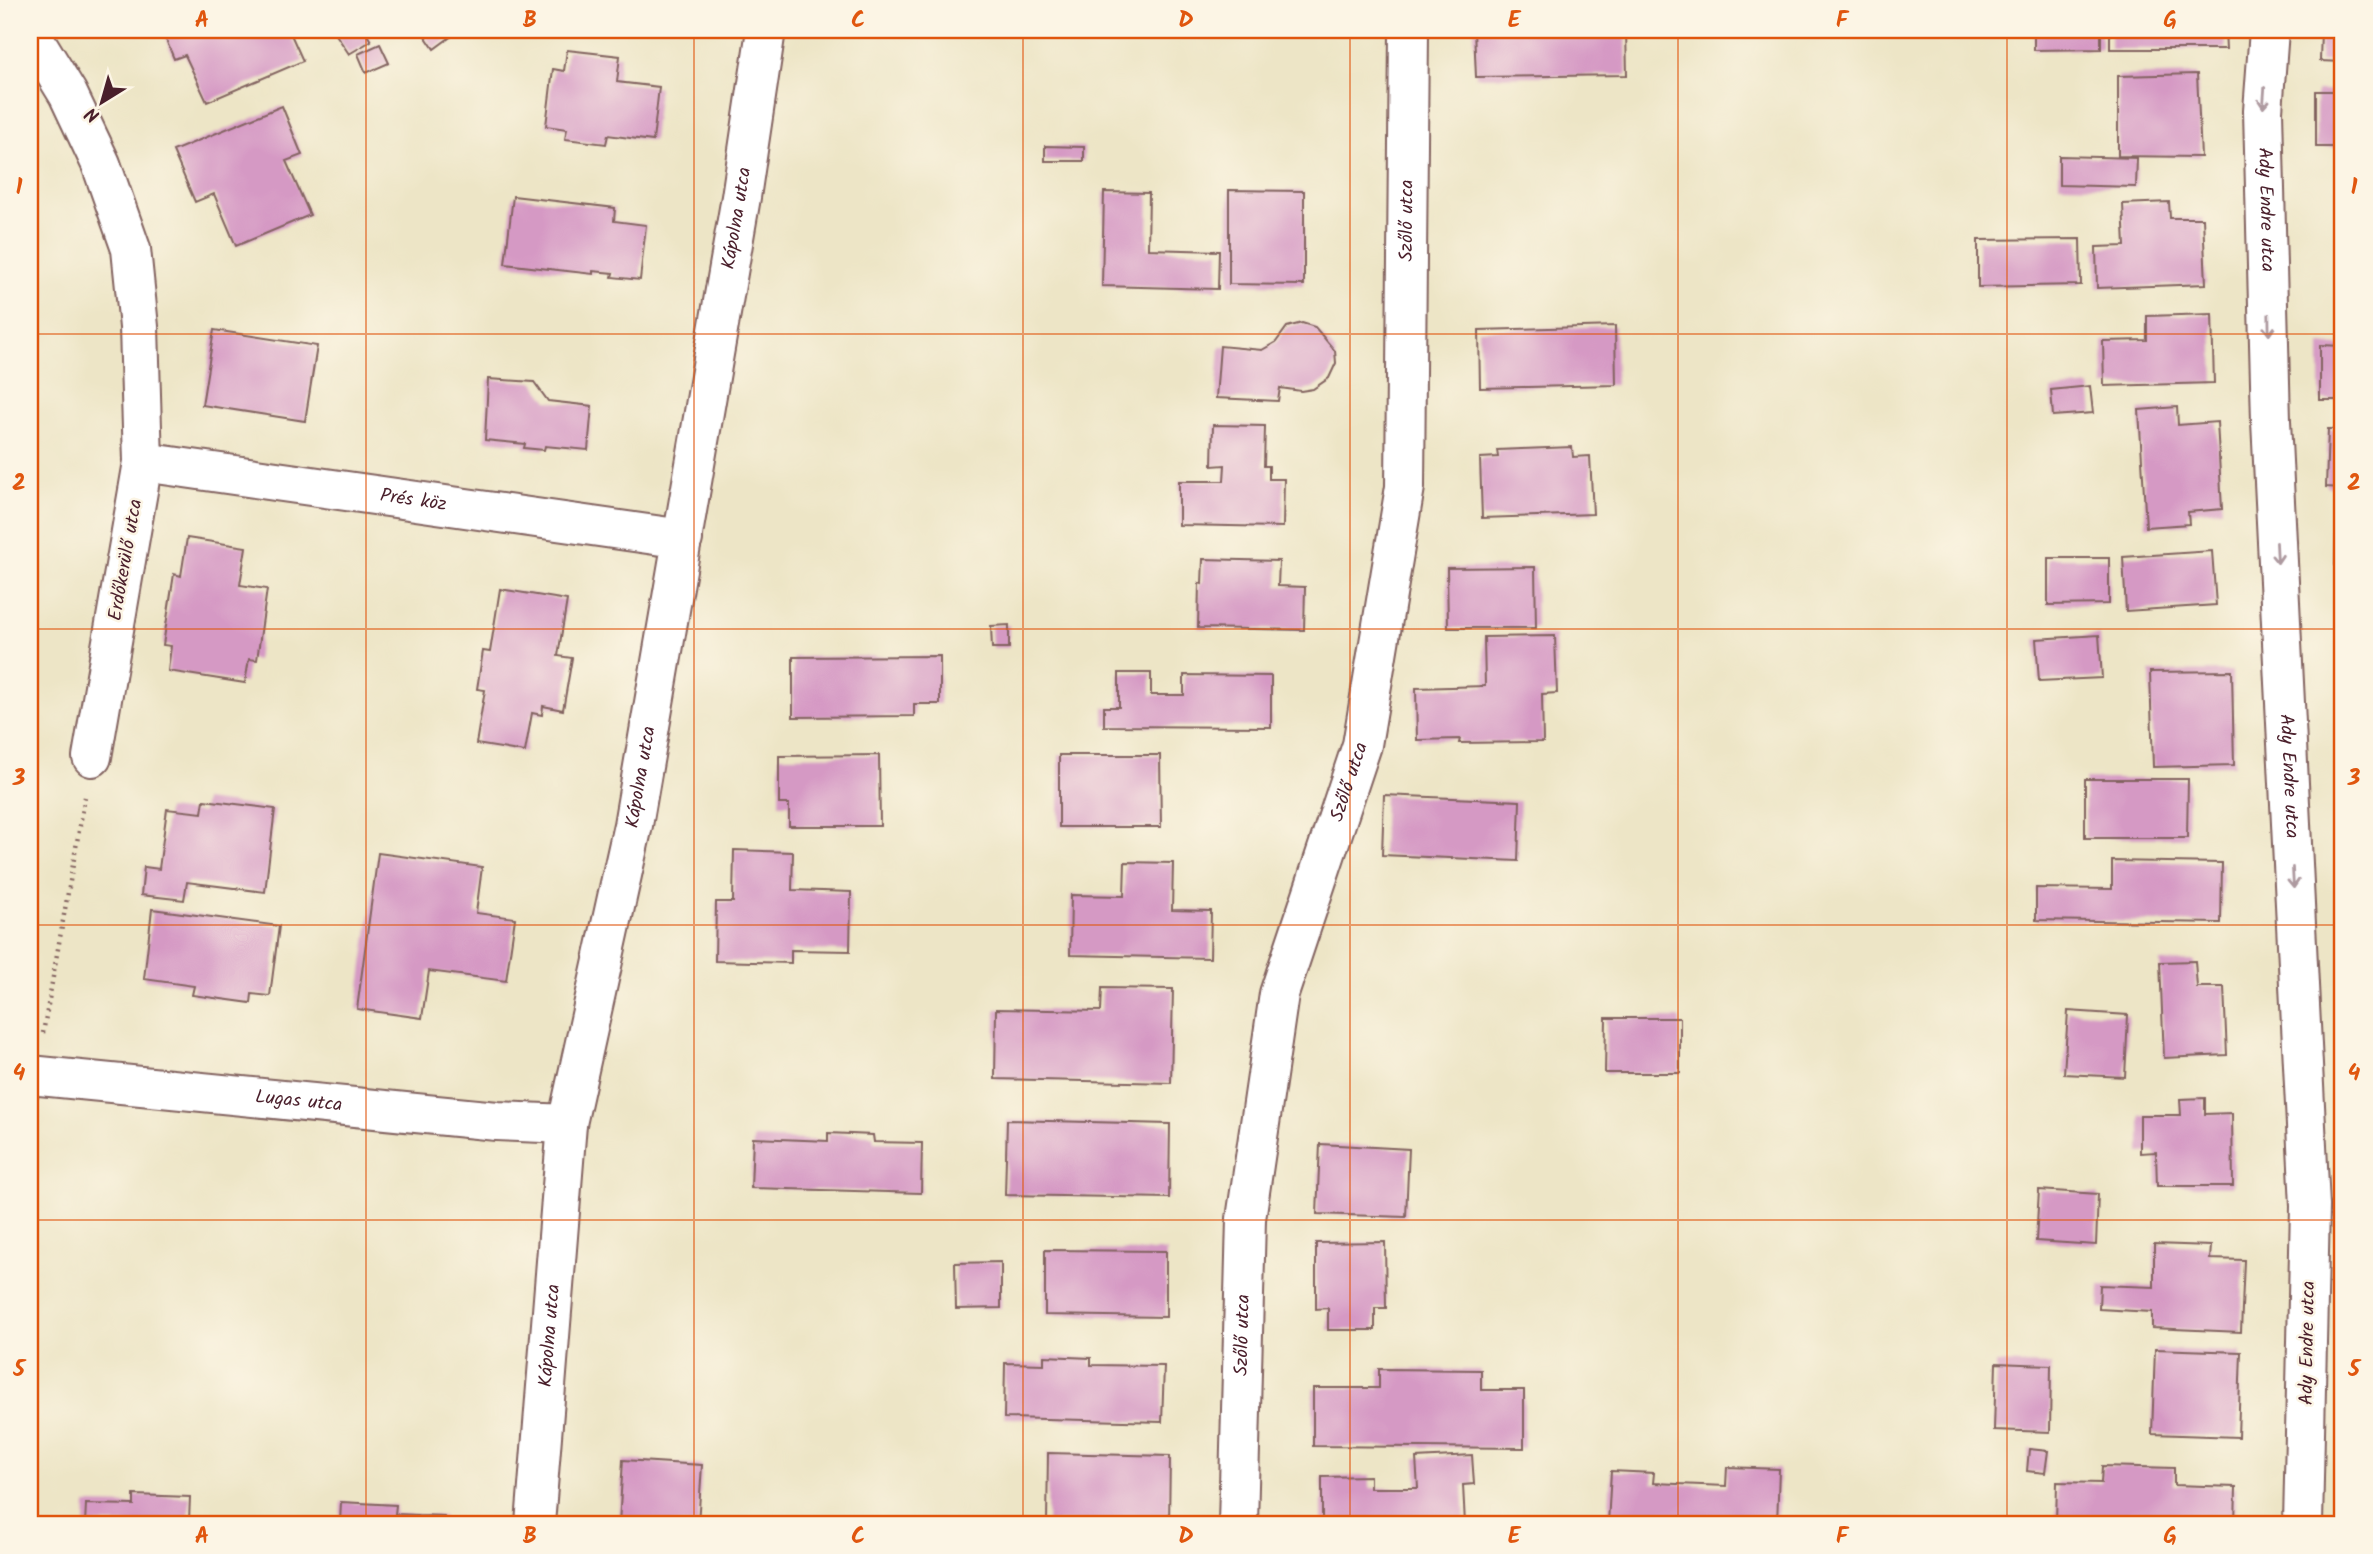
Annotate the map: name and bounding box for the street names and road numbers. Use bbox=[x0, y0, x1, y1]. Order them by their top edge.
street label: Ady Endre utca bbox=[2249, 147, 2282, 272]
street label: Kápolna utca bbox=[714, 165, 760, 272]
street label: Szőlő utca bbox=[1392, 180, 1423, 262]
street label: Prés köz bbox=[378, 481, 448, 520]
street label: Erdőkerülő utca bbox=[101, 497, 151, 623]
street label: Ady Endre utca bbox=[2271, 713, 2307, 839]
street label: Kápolna utca bbox=[618, 724, 665, 831]
street label: Szőlő utca bbox=[1323, 738, 1377, 826]
street label: Lugas utca bbox=[254, 1082, 344, 1121]
street label: Ady Endre utca bbox=[2292, 1280, 2324, 1406]
street label: Kápolna utca bbox=[531, 1283, 569, 1388]
street label: Szőlő utca bbox=[1227, 1294, 1259, 1376]

